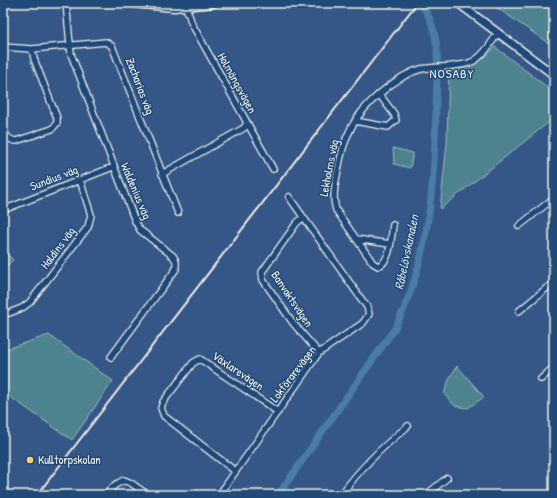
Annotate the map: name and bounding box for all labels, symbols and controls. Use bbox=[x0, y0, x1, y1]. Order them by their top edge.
street label: Holmängsvägen bbox=[214, 49, 261, 116]
street label: Zacharias väg bbox=[122, 55, 159, 117]
district label: NOSABY bbox=[430, 64, 474, 82]
street label: Lekholms väg bbox=[315, 138, 342, 198]
street label: Waldenius väg bbox=[117, 160, 156, 222]
street label: Sundius väg bbox=[27, 161, 80, 194]
water label: Råbelövskanalen bbox=[389, 212, 423, 291]
street label: Haldins väg bbox=[36, 223, 79, 272]
street label: Banvaktsvägen bbox=[267, 267, 317, 330]
street label: Lokförarevägen bbox=[266, 342, 320, 406]
street label: Växlarevägen bbox=[209, 347, 268, 394]
place label: Kulltorpskolan bbox=[38, 451, 101, 468]
marker: Kulltorpskolan bbox=[25, 455, 35, 465]

